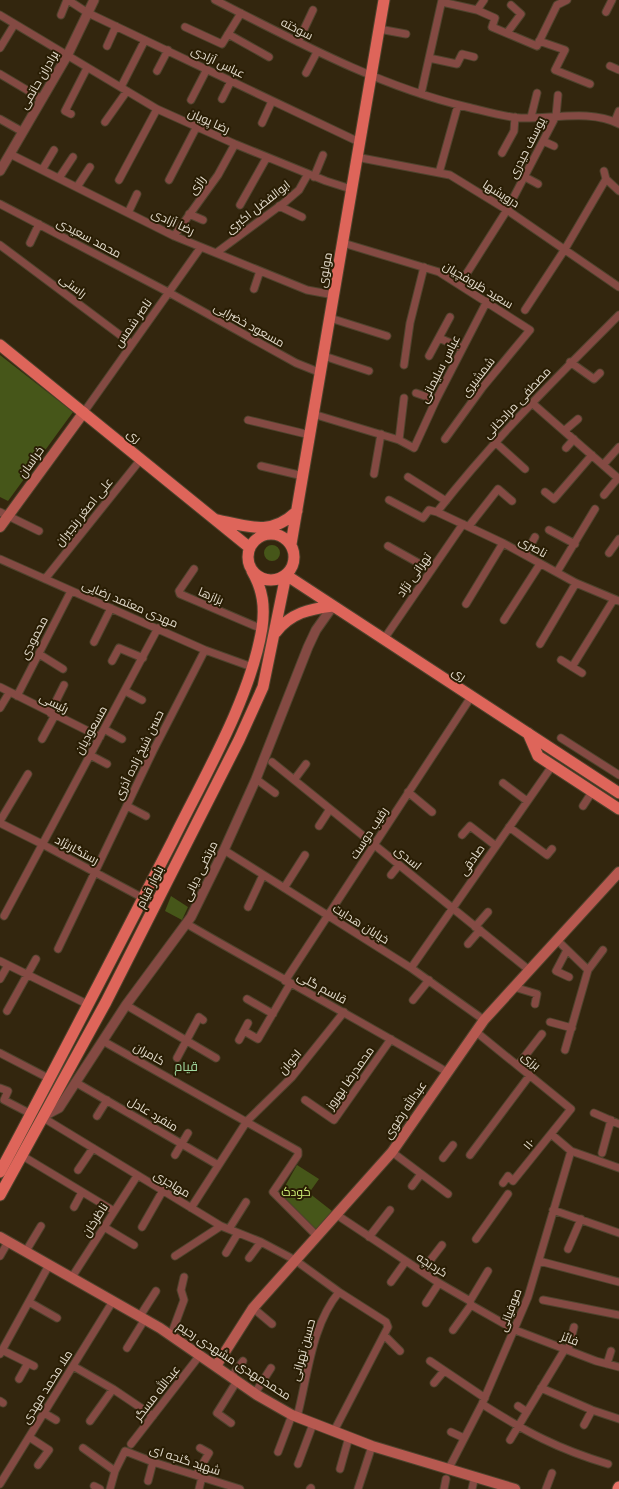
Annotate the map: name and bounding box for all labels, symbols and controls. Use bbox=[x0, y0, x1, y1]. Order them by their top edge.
street label: سوخته bbox=[279, 15, 315, 43]
street label: عباس آزادی bbox=[189, 43, 247, 81]
street label: برادران حاتمی bbox=[17, 48, 61, 112]
street label: رضا پویان bbox=[185, 106, 232, 138]
street label: یوسف حیدری bbox=[506, 115, 549, 181]
street label: رازی bbox=[185, 173, 209, 197]
street label: ابوالفضل اکبری bbox=[223, 177, 293, 237]
street label: درویشها bbox=[480, 177, 522, 211]
street label: رضا آزادی bbox=[149, 206, 197, 238]
street label: محمد سعیدی bbox=[54, 215, 124, 261]
street label: مولوی bbox=[315, 251, 335, 289]
street label: سعید ظروفچیان bbox=[439, 259, 516, 313]
street label: راستی bbox=[57, 271, 89, 301]
street label: ناصر شمس bbox=[111, 296, 155, 350]
street label: مسعود خضرایی bbox=[211, 300, 287, 350]
street label: عباس سلیمانی bbox=[417, 333, 463, 405]
street label: شمشیری bbox=[458, 354, 498, 400]
street label: مصطفی مرادخانی bbox=[480, 364, 554, 442]
street label: ری bbox=[124, 426, 144, 446]
street label: خراسان bbox=[15, 444, 47, 480]
street label: علی اصغر رنجبران bbox=[52, 475, 116, 549]
street label: ناصری bbox=[516, 533, 550, 561]
street label: تهرانی نژاد bbox=[394, 550, 435, 600]
street label: مهدی معتمد رضایی bbox=[80, 577, 180, 631]
street label: بزازها bbox=[196, 584, 226, 608]
street label: محمودی bbox=[17, 614, 51, 662]
street label: ری bbox=[449, 664, 469, 684]
street label: رئیسی bbox=[37, 690, 71, 716]
street label: مسعودیان bbox=[72, 703, 110, 757]
street label: حسن شیخ زاده آذری bbox=[111, 708, 168, 802]
street label: رقیب دوست bbox=[347, 804, 391, 862]
street label: رستگارنژاد bbox=[53, 833, 101, 867]
street label: مرتضی دیانی bbox=[179, 839, 221, 903]
street label: صادقی bbox=[456, 842, 488, 878]
street label: اسدی bbox=[392, 843, 424, 873]
street label: بلوار قیام bbox=[134, 864, 167, 911]
street label: خیابان‌ هدایت bbox=[330, 901, 392, 947]
street label: قاسم گلی bbox=[294, 969, 349, 1008]
street label: کامران bbox=[131, 1040, 167, 1068]
street label: محمدرضا بهروز bbox=[323, 1044, 377, 1113]
street label: اخوان bbox=[276, 1047, 304, 1077]
street label: برزی bbox=[519, 1049, 543, 1073]
district label: قیام bbox=[174, 1059, 198, 1076]
street label: عبدالله رضوی bbox=[380, 1078, 429, 1142]
street label: منفرد عادل bbox=[125, 1094, 181, 1134]
street label: ۱۱۰ bbox=[520, 1136, 538, 1152]
street label: مهاجری bbox=[151, 1168, 193, 1200]
park label: کودک bbox=[281, 1185, 311, 1199]
street label: ناظرخان bbox=[79, 1200, 111, 1240]
street label: کردبچه bbox=[413, 1250, 450, 1282]
street label: صوفیانی bbox=[495, 1287, 525, 1333]
street label: حسین تهرانی bbox=[288, 1317, 318, 1383]
street label: محمدمهدی مشهدی رحیم bbox=[174, 1319, 294, 1404]
street label: فائز bbox=[558, 1329, 581, 1349]
street label: ملا محمد مهدی bbox=[19, 1348, 75, 1426]
street label: عبدالله مسگر bbox=[130, 1362, 183, 1424]
street label: شهید گنجه ای bbox=[148, 1442, 222, 1478]

